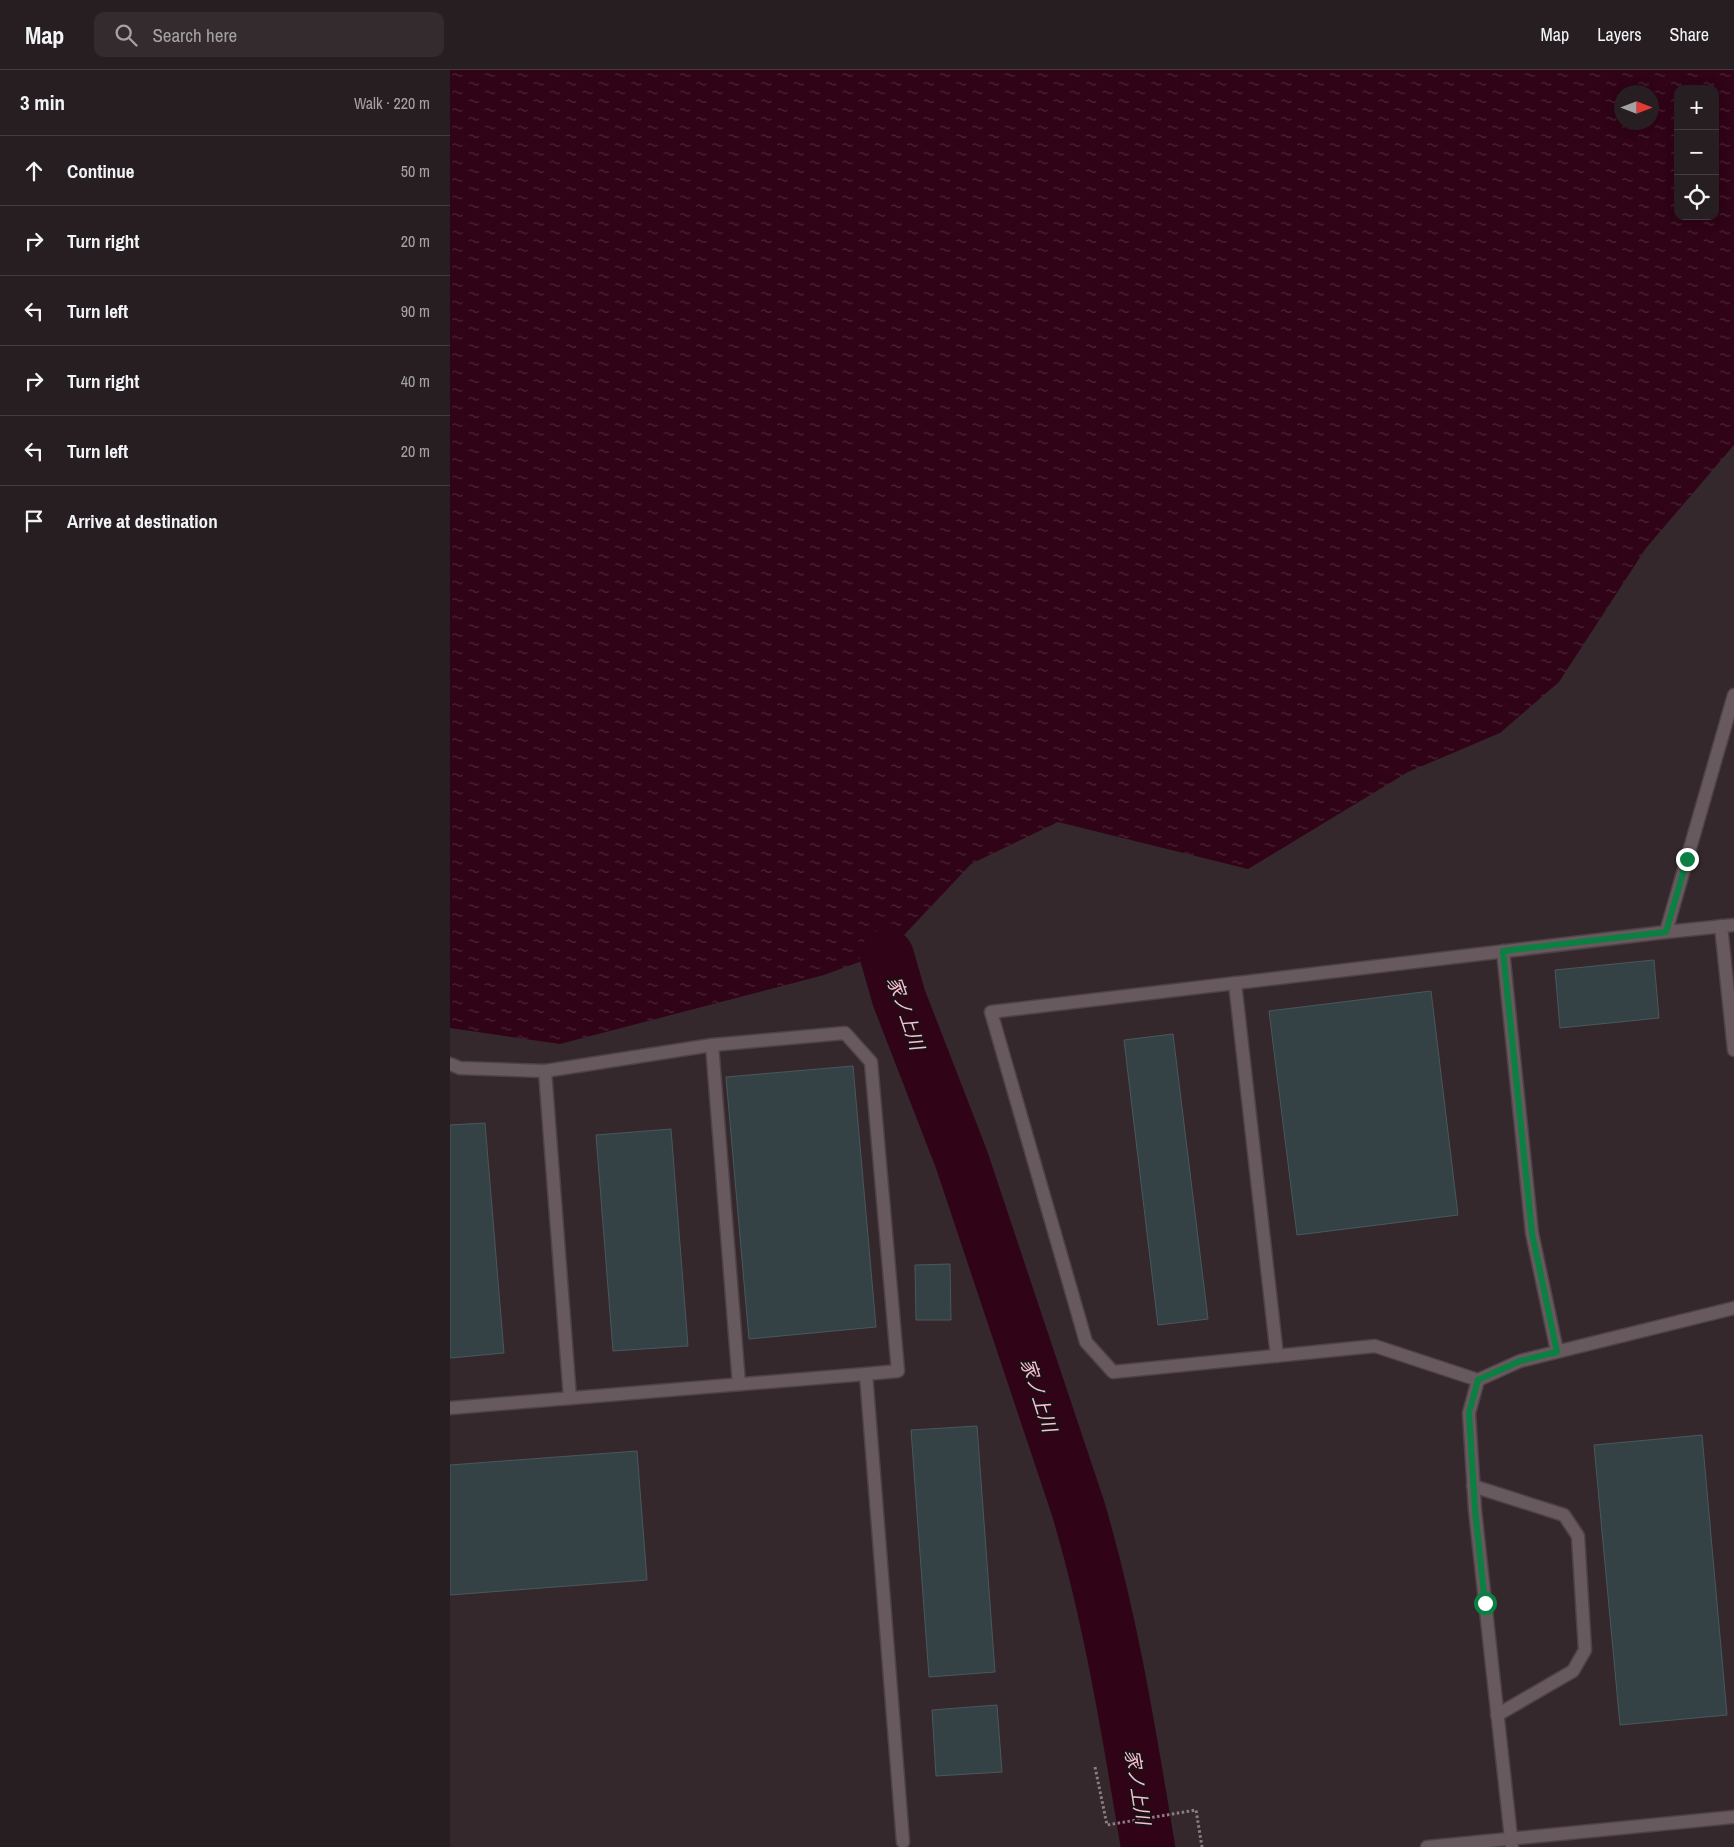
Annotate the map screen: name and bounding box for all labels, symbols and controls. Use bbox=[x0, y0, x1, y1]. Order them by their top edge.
search box bbox=[94, 12, 444, 57]
text: Map bbox=[25, 19, 64, 51]
icon: search bbox=[112, 21, 140, 49]
text: Search here bbox=[152, 22, 237, 48]
text: Map bbox=[1541, 22, 1569, 47]
text: Layers bbox=[1597, 22, 1642, 47]
text: Share bbox=[1670, 22, 1709, 47]
north arrow bbox=[1614, 85, 1659, 130]
map controls bbox=[1674, 85, 1719, 220]
button: + bbox=[1674, 85, 1719, 130]
text: 3 min bbox=[20, 88, 65, 117]
text: Walk · 220 m bbox=[354, 92, 430, 114]
button: − bbox=[1674, 130, 1719, 175]
icon: ahead bbox=[20, 157, 48, 185]
text: Continue bbox=[67, 158, 135, 184]
text: 50 m bbox=[401, 160, 430, 182]
button: locate bbox=[1674, 175, 1719, 220]
icon: right bbox=[20, 227, 48, 255]
text: Turn right bbox=[67, 228, 139, 254]
text: 20 m bbox=[401, 230, 430, 252]
icon: left bbox=[20, 297, 48, 325]
text: Turn left bbox=[67, 298, 128, 324]
text: 90 m bbox=[401, 300, 430, 322]
icon: right bbox=[20, 367, 48, 395]
text: Turn right bbox=[67, 368, 139, 394]
text: 40 m bbox=[401, 370, 430, 392]
icon: left bbox=[20, 437, 48, 465]
text: Turn left bbox=[67, 438, 128, 464]
text: 20 m bbox=[401, 440, 430, 462]
icon: arrive bbox=[20, 507, 48, 535]
text: Arrive at destination bbox=[67, 508, 218, 534]
route end bbox=[1676, 848, 1699, 871]
water label: 家ノ上川 bbox=[881, 973, 931, 1055]
water label: 家ノ上川 bbox=[1015, 1355, 1064, 1437]
route start bbox=[1474, 1592, 1497, 1615]
water label: 家ノ上川 bbox=[1119, 1747, 1157, 1829]

